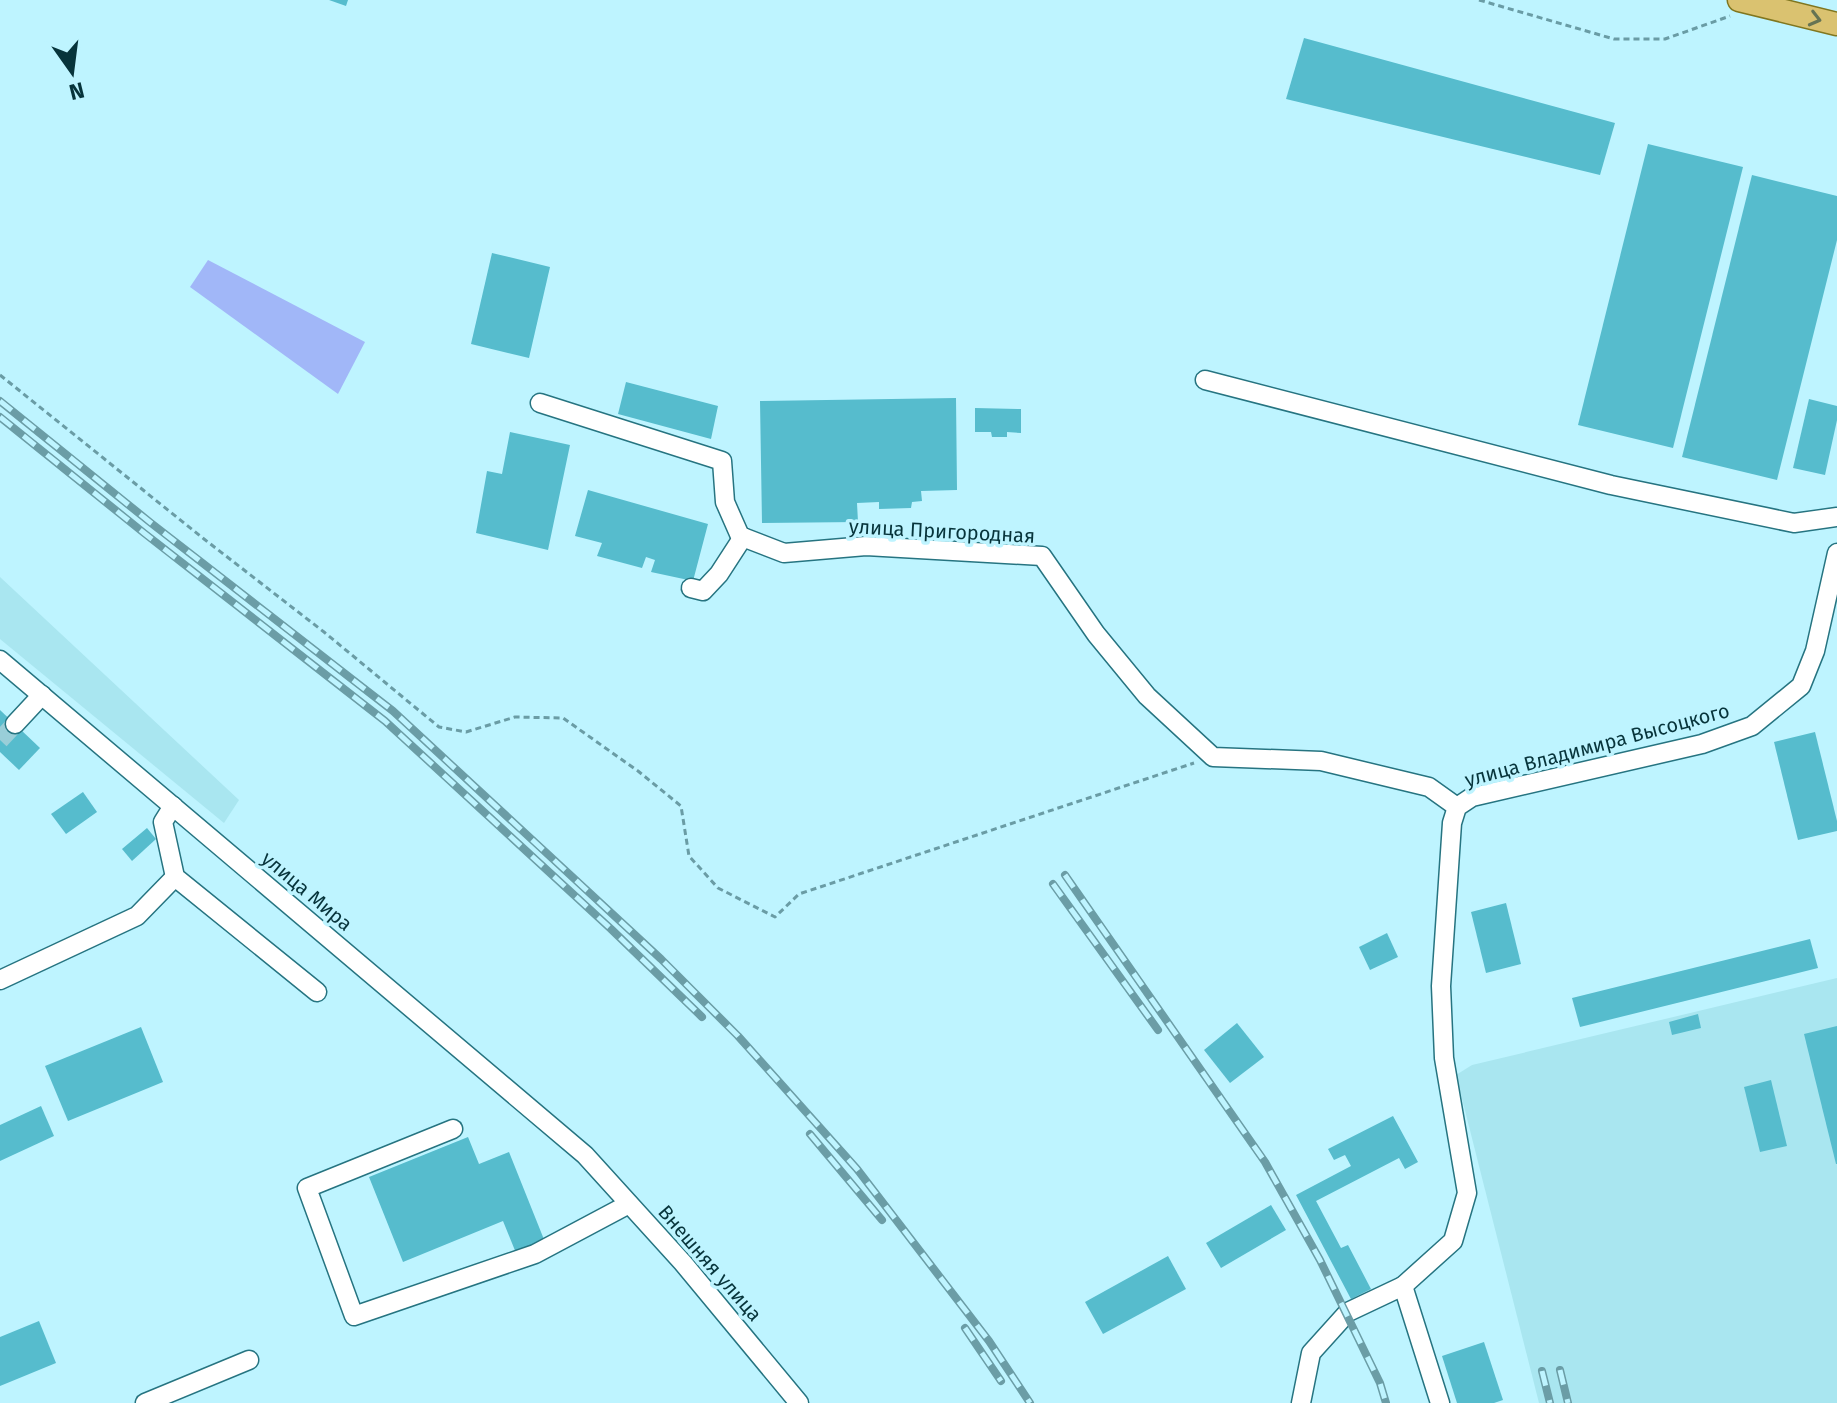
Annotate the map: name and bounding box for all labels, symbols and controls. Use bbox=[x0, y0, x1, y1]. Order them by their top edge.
one-way arrow bbox=[1808, 10, 1822, 27]
north arrow bbox=[32, 32, 112, 112]
text: N bbox=[66, 76, 87, 106]
street label: улица Пригородная bbox=[848, 514, 1036, 548]
street label: улица Владимира Высоцкого bbox=[1462, 698, 1732, 792]
street label: улица Мира bbox=[257, 846, 357, 936]
street label: Внешняя улица bbox=[653, 1200, 767, 1326]

